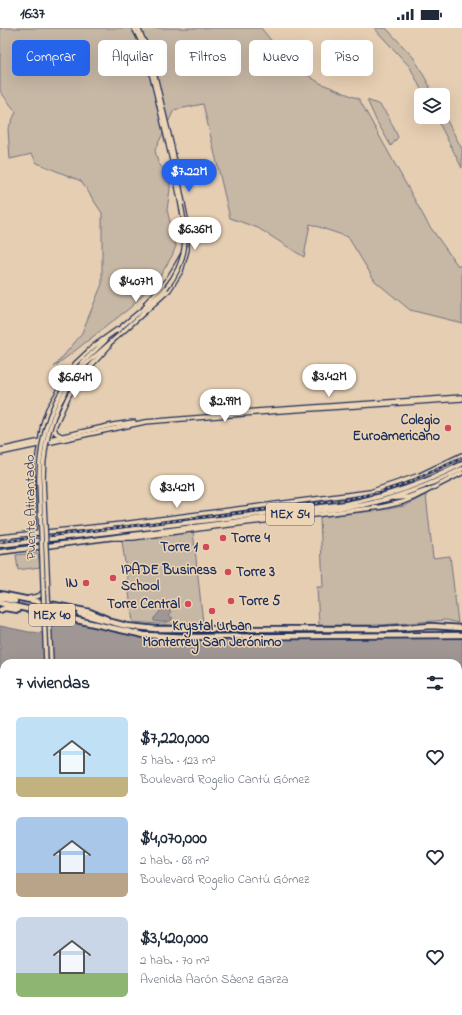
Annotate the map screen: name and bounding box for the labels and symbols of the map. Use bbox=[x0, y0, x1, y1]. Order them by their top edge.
pin: $7.22M bbox=[156, 159, 222, 193]
pin: $6.36M bbox=[162, 217, 228, 251]
pin: $4.07M bbox=[103, 269, 169, 303]
pin: $3.42M bbox=[296, 364, 362, 398]
pin: $6.64M bbox=[42, 365, 108, 399]
pin: $2.99M bbox=[192, 389, 258, 423]
place label: Colegio Euroamericano bbox=[352, 410, 440, 447]
marker: Colegio Euroamericano bbox=[443, 423, 453, 433]
street label: Puente Atirantado bbox=[20, 454, 42, 560]
pin: $3.42M bbox=[144, 475, 210, 509]
road number: MEX 54 bbox=[266, 503, 314, 525]
place label: Torre 4 bbox=[231, 528, 270, 549]
marker: Torre 4 bbox=[218, 533, 228, 543]
place label: Torre 1 bbox=[160, 537, 199, 558]
marker: Torre 1 bbox=[201, 542, 211, 552]
place label: IPADE Business School bbox=[121, 560, 217, 597]
place label: Torre 3 bbox=[236, 562, 275, 583]
marker: Torre 3 bbox=[223, 567, 233, 577]
place label: IN bbox=[65, 573, 78, 594]
marker: IPADE Business School bbox=[108, 573, 118, 583]
marker: IN bbox=[81, 578, 91, 588]
place label: Torre 5 bbox=[239, 591, 280, 612]
place label: Torre Central bbox=[107, 594, 181, 615]
marker: Torre 5 bbox=[226, 596, 236, 606]
marker: Torre Central bbox=[183, 599, 193, 609]
road number: MEX 40 bbox=[29, 604, 75, 626]
marker: Krystal Urban Monterrey San Jerónimo bbox=[207, 606, 217, 616]
place label: Krystal Urban Monterrey San Jerónimo bbox=[142, 616, 282, 655]

